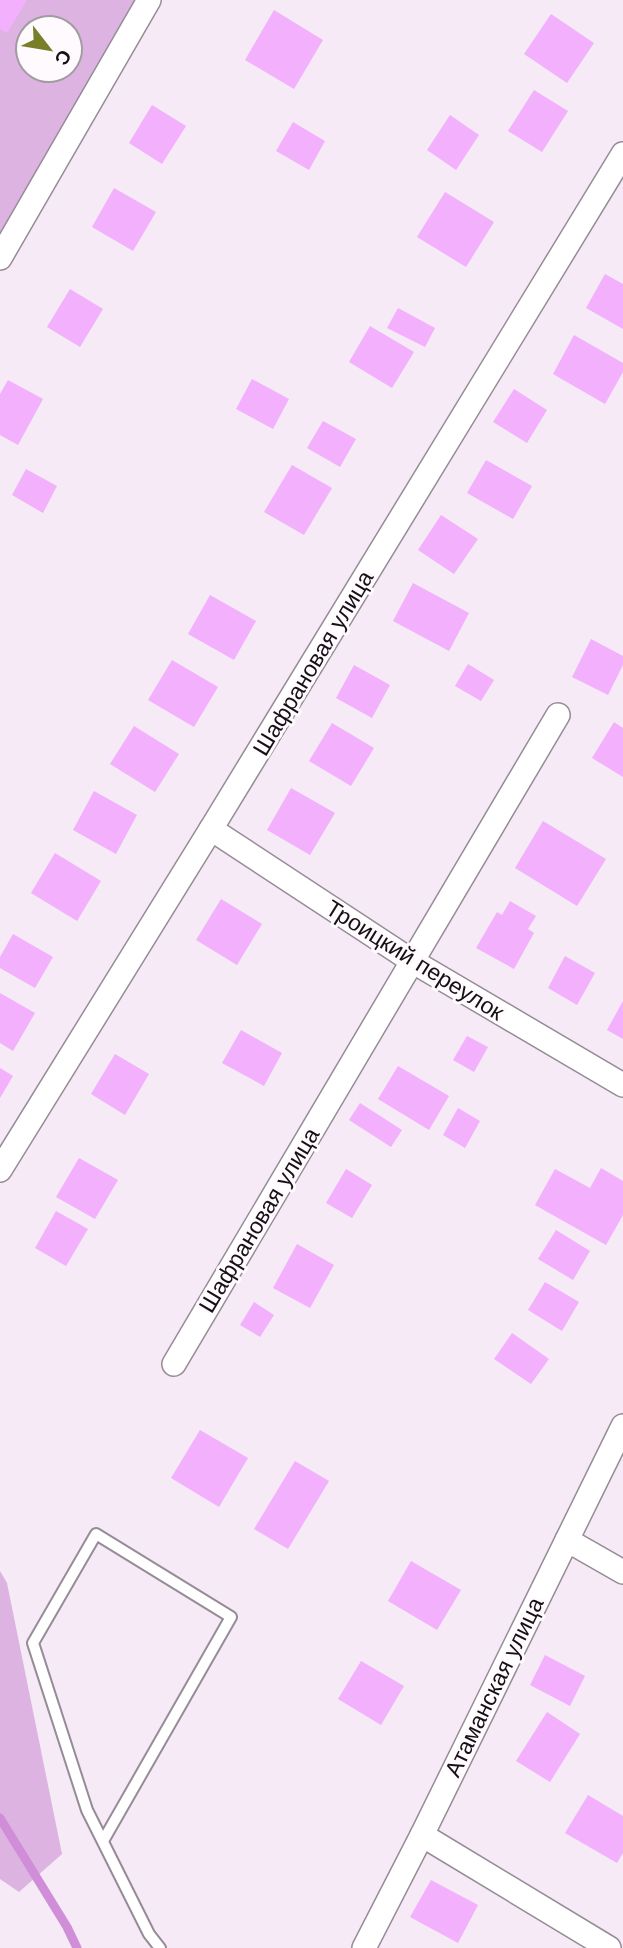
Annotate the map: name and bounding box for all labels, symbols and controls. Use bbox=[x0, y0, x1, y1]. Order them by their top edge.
north arrow bbox=[14, 14, 84, 84]
text: С bbox=[50, 46, 76, 69]
street label: Шафрановая улица bbox=[248, 566, 379, 760]
street label: Троицкий переулок bbox=[321, 895, 509, 1026]
street label: Шафрановая улица bbox=[194, 1123, 325, 1317]
street label: Атаманская улица bbox=[439, 1593, 549, 1781]

